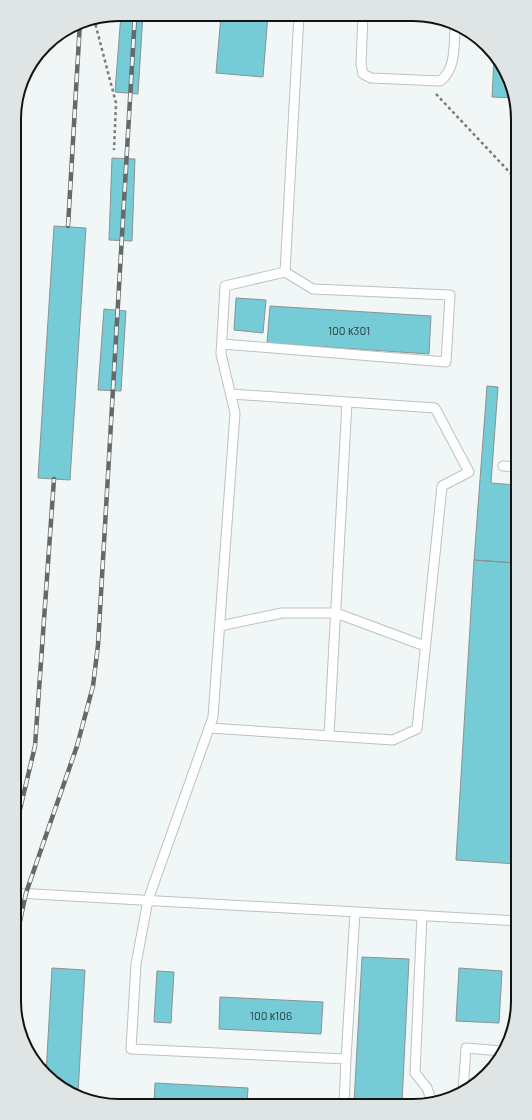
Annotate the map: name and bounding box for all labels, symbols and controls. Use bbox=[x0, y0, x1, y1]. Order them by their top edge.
house number: 100 к301 bbox=[328, 323, 370, 337]
house number: 100 к106 bbox=[250, 1008, 292, 1022]

